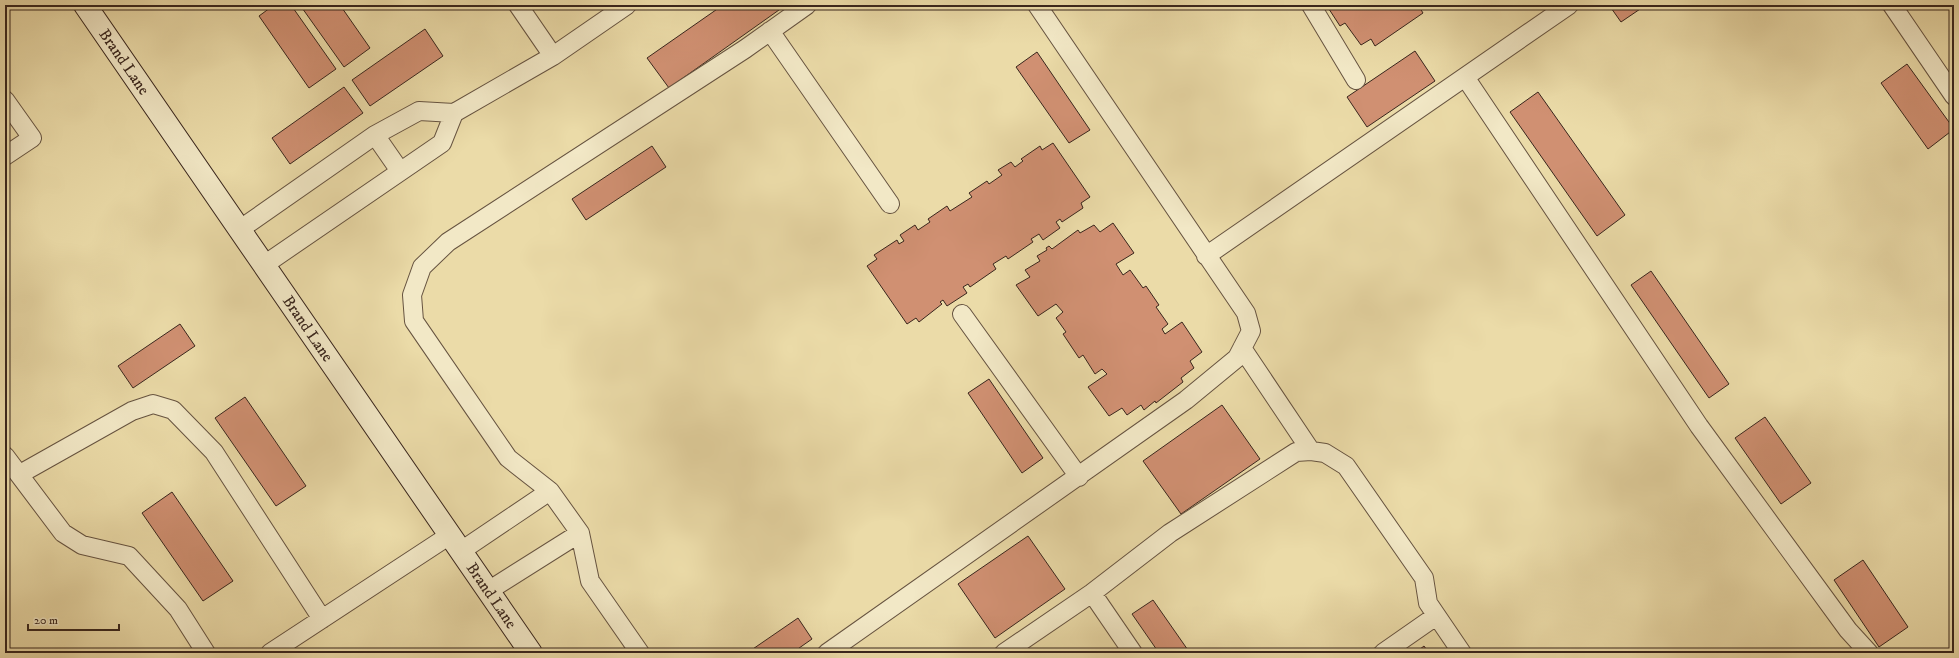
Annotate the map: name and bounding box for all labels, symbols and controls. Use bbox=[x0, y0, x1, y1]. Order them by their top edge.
street label: Brand Lane bbox=[94, 25, 154, 99]
street label: Brand Lane bbox=[278, 292, 338, 366]
street label: Brand Lane bbox=[462, 559, 521, 633]
scale bar bbox=[28, 606, 119, 632]
text: 20 m bbox=[34, 613, 58, 628]

